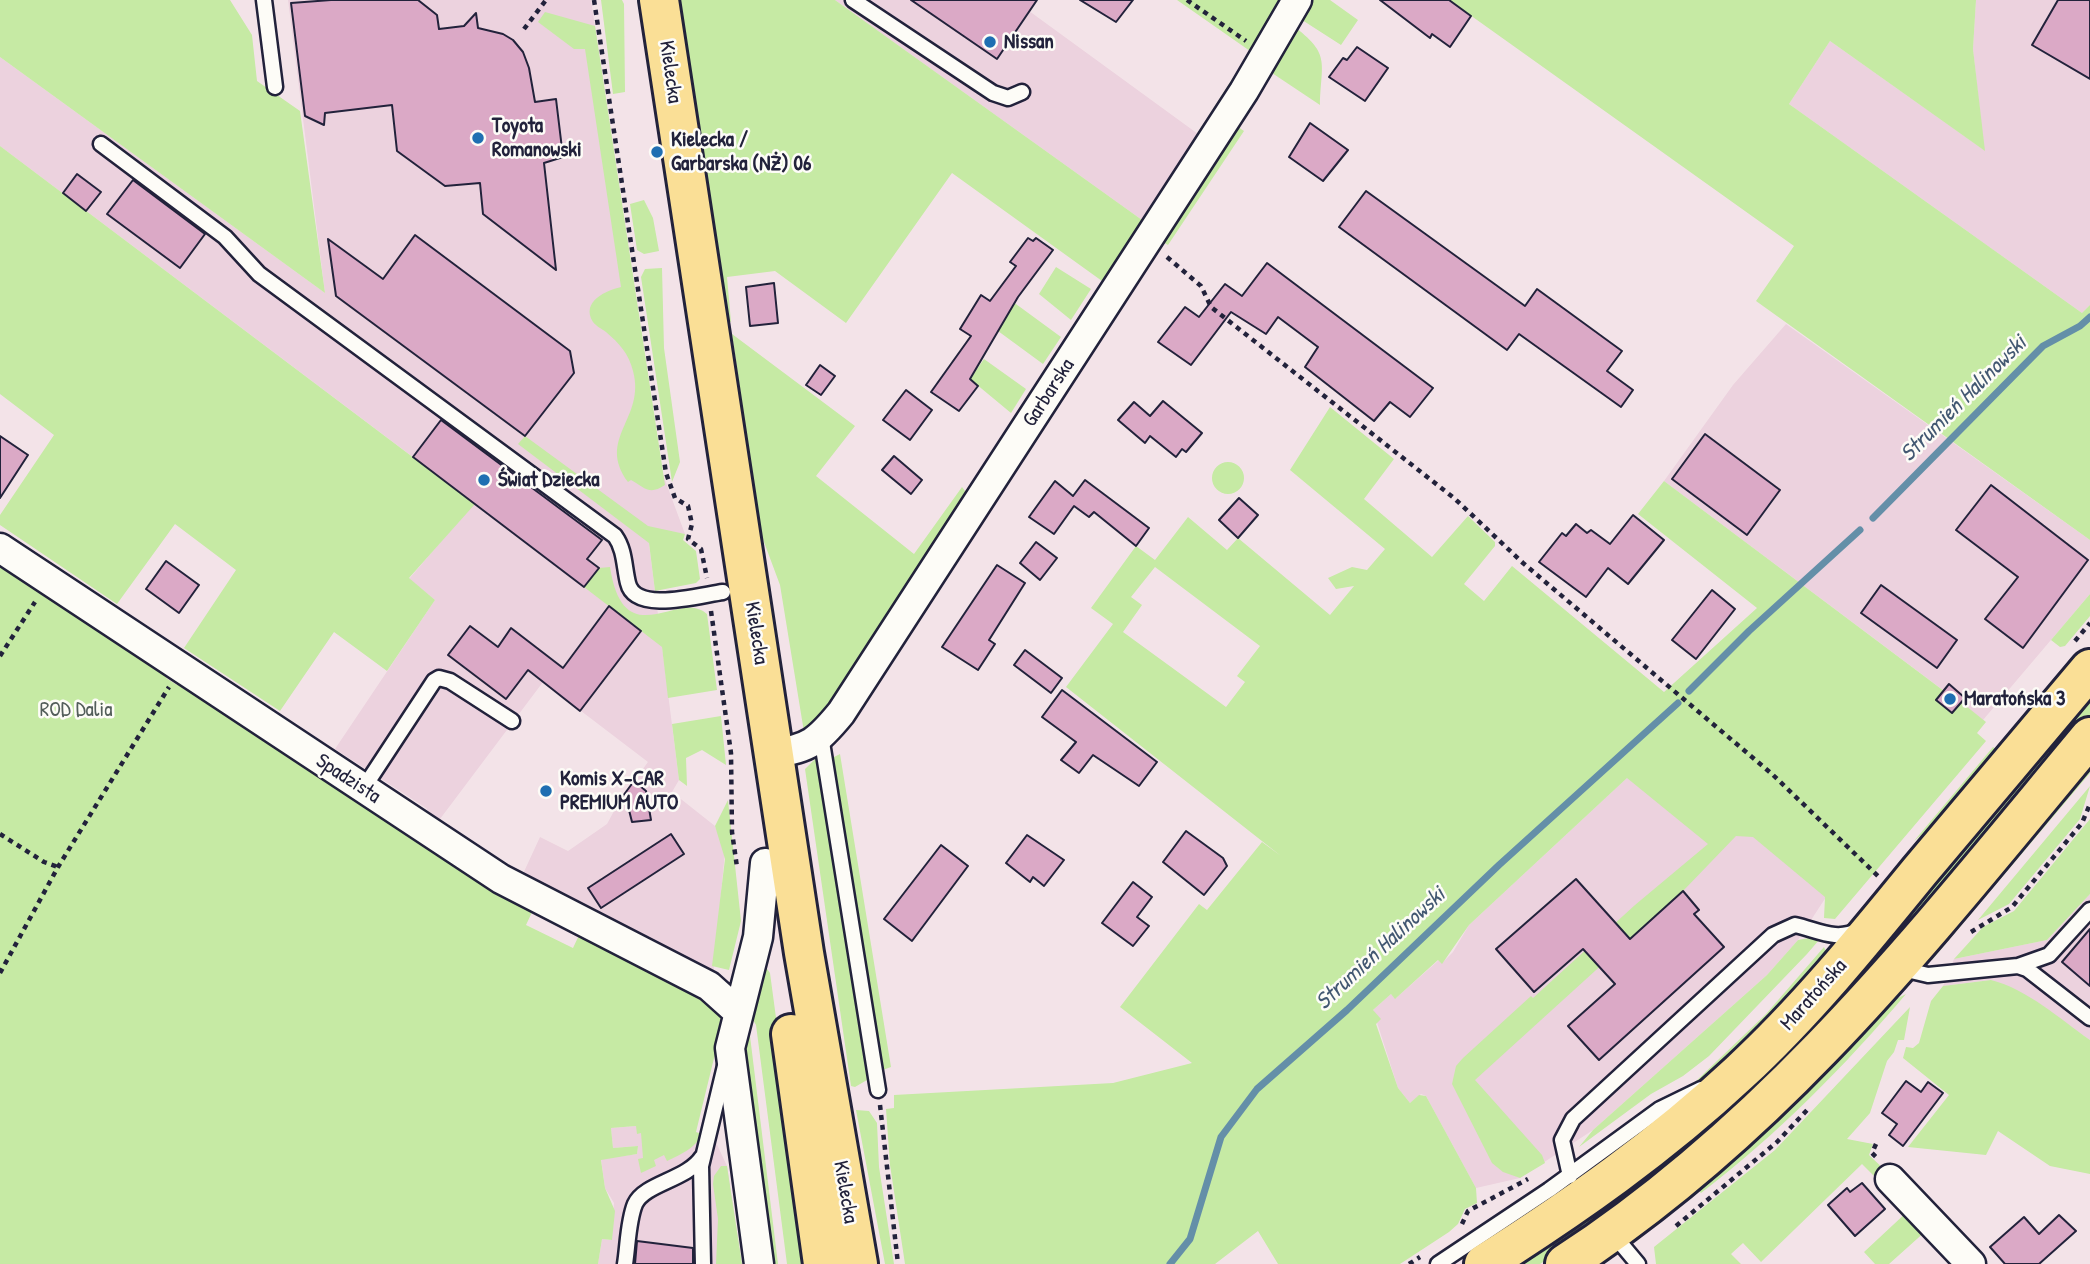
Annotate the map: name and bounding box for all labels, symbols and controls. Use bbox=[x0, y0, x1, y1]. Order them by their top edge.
place label: Nissan bbox=[1004, 29, 1054, 55]
marker: Nissan bbox=[982, 34, 998, 50]
street label: Kielecka bbox=[653, 39, 687, 105]
place label: Toyota Romanowski bbox=[492, 113, 582, 163]
place label: Kielecka / Garbarska (NŻ) 06 bbox=[671, 127, 811, 177]
marker: Toyota Romanowski bbox=[470, 130, 486, 146]
marker: Kielecka / Garbarska (NŻ) 06 bbox=[649, 144, 665, 160]
water label: Strumień Halinowski bbox=[1895, 330, 2033, 468]
street label: Garbarska bbox=[1018, 354, 1080, 432]
place label: Świat Dziecka bbox=[498, 467, 599, 493]
marker: Świat Dziecka bbox=[476, 472, 492, 488]
street label: Kielecka bbox=[739, 600, 773, 666]
place label: Maratońska 3 bbox=[1964, 686, 2065, 712]
marker: Maratońska 3 bbox=[1942, 691, 1958, 707]
park label: ROD Dalia bbox=[40, 697, 112, 723]
street label: Spadzista bbox=[311, 749, 385, 809]
place label: Komis X-CAR PREMIUM AUTO bbox=[560, 766, 679, 816]
marker: Komis X-CAR PREMIUM AUTO bbox=[538, 783, 554, 799]
water label: Strumień Halinowski bbox=[1310, 882, 1452, 1016]
street label: Maratońska bbox=[1775, 954, 1853, 1036]
street label: Kielecka bbox=[827, 1159, 863, 1225]

